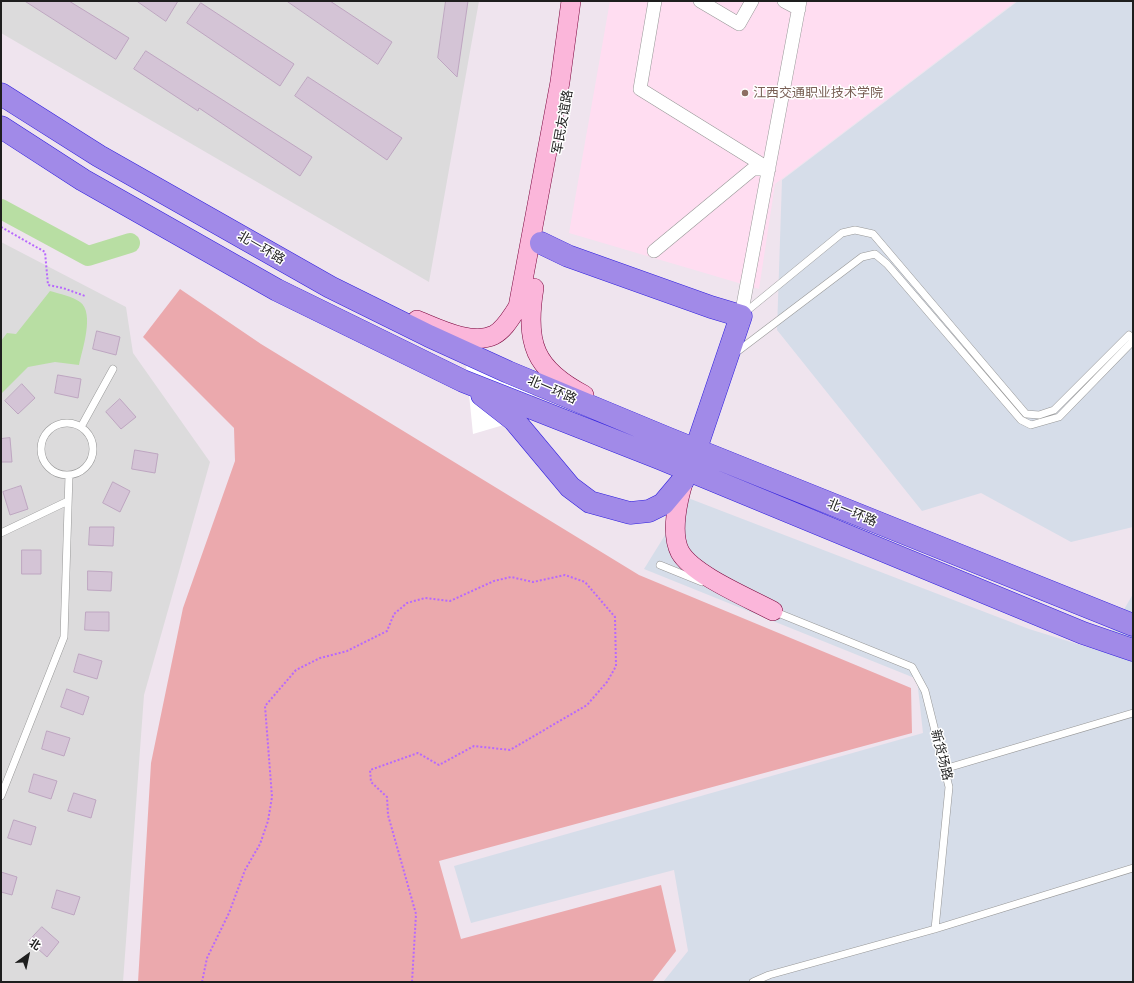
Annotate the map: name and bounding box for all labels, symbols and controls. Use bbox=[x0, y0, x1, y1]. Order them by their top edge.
place label: 江西交通职业技术学院 bbox=[753, 85, 883, 101]
marker: 江西交通职业技术学院 bbox=[740, 88, 750, 98]
street label: 军民友谊路 bbox=[550, 89, 576, 155]
street label: 北一环路 bbox=[235, 228, 287, 268]
street label: 北一环路 bbox=[525, 373, 579, 407]
street label: 北一环路 bbox=[825, 496, 879, 530]
street label: 新货场路 bbox=[927, 728, 955, 782]
north arrow bbox=[8, 935, 48, 975]
text: 北 bbox=[27, 936, 43, 953]

